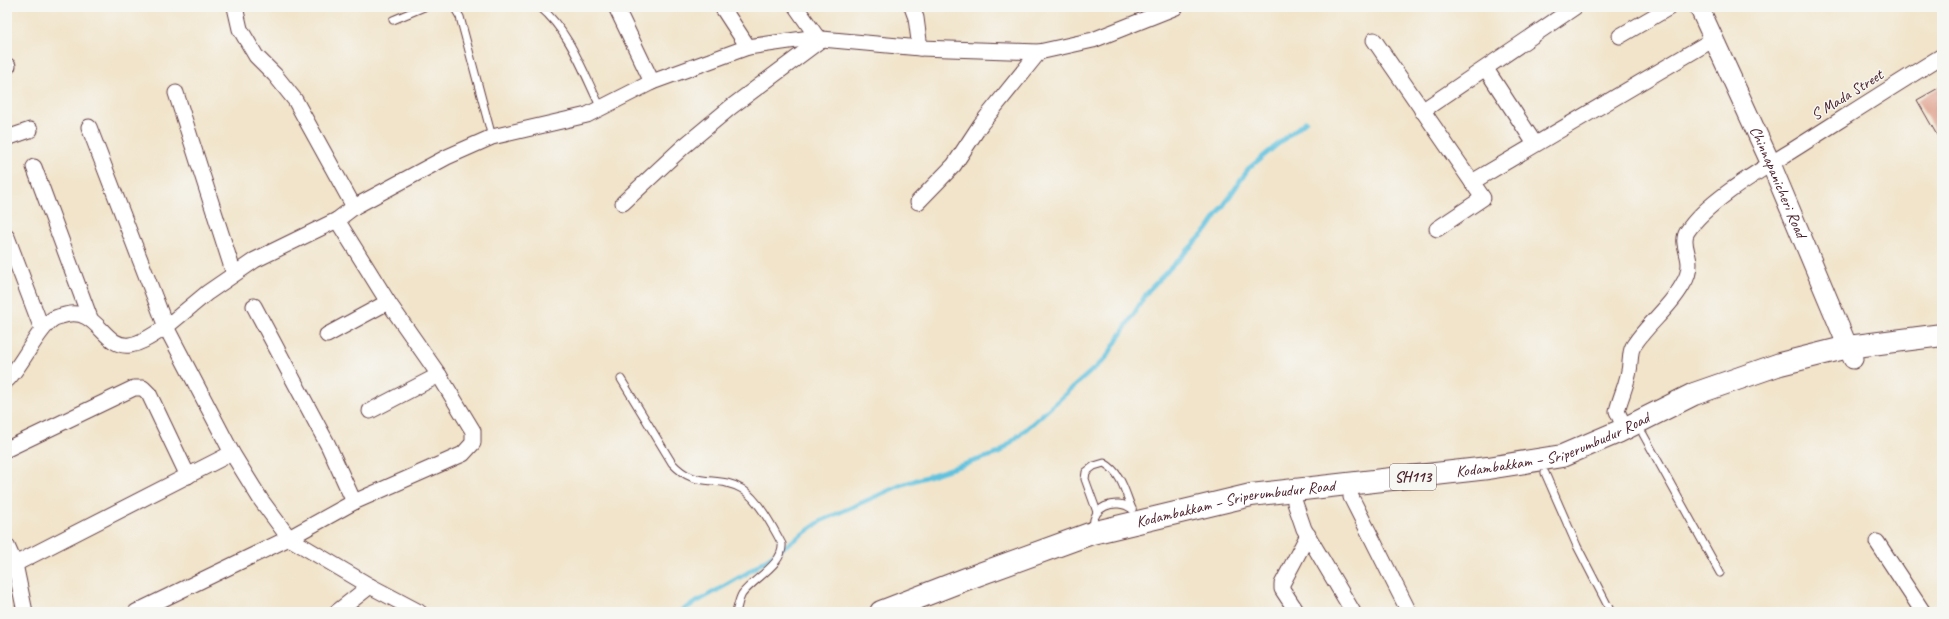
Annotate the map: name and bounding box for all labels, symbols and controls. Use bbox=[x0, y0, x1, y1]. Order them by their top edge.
street label: S Mada Street bbox=[1807, 64, 1888, 125]
street label: Chinnapanicheri Road bbox=[1745, 123, 1812, 243]
street label: Kodambakkam – Sriperumbudur Road bbox=[1455, 407, 1655, 482]
road number: SH113 bbox=[1390, 464, 1436, 490]
street label: Kodambakkam – Sriperumbudur Road bbox=[1134, 475, 1338, 532]

